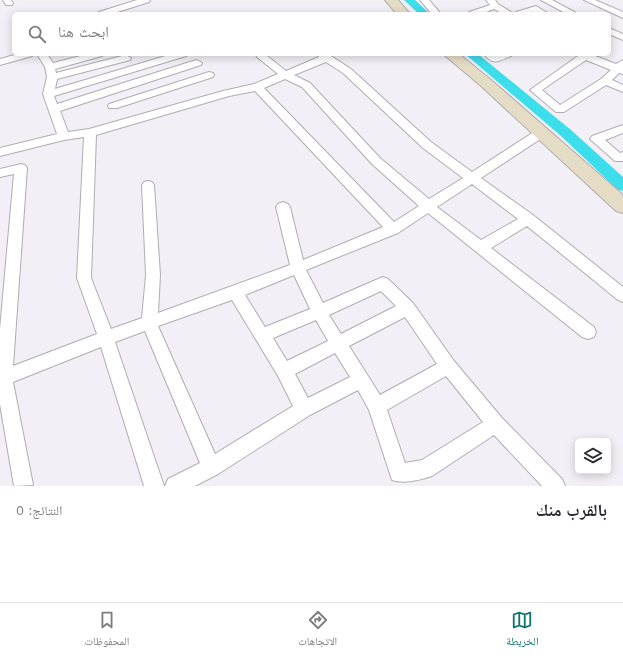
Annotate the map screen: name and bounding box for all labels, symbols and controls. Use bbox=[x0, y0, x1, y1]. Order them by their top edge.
search box bbox=[12, 12, 611, 56]
icon: search bbox=[26, 23, 48, 45]
text: ابحث هنا bbox=[58, 23, 109, 41]
map controls bbox=[575, 438, 611, 474]
button: layers bbox=[575, 438, 611, 474]
text: بالقرب منك bbox=[536, 500, 607, 520]
text: النتائج: 0 bbox=[16, 503, 62, 518]
tab: المحفوظات bbox=[84, 609, 129, 652]
tab: الاتجاهات bbox=[298, 609, 337, 652]
tab: الخريطة bbox=[506, 609, 539, 652]

